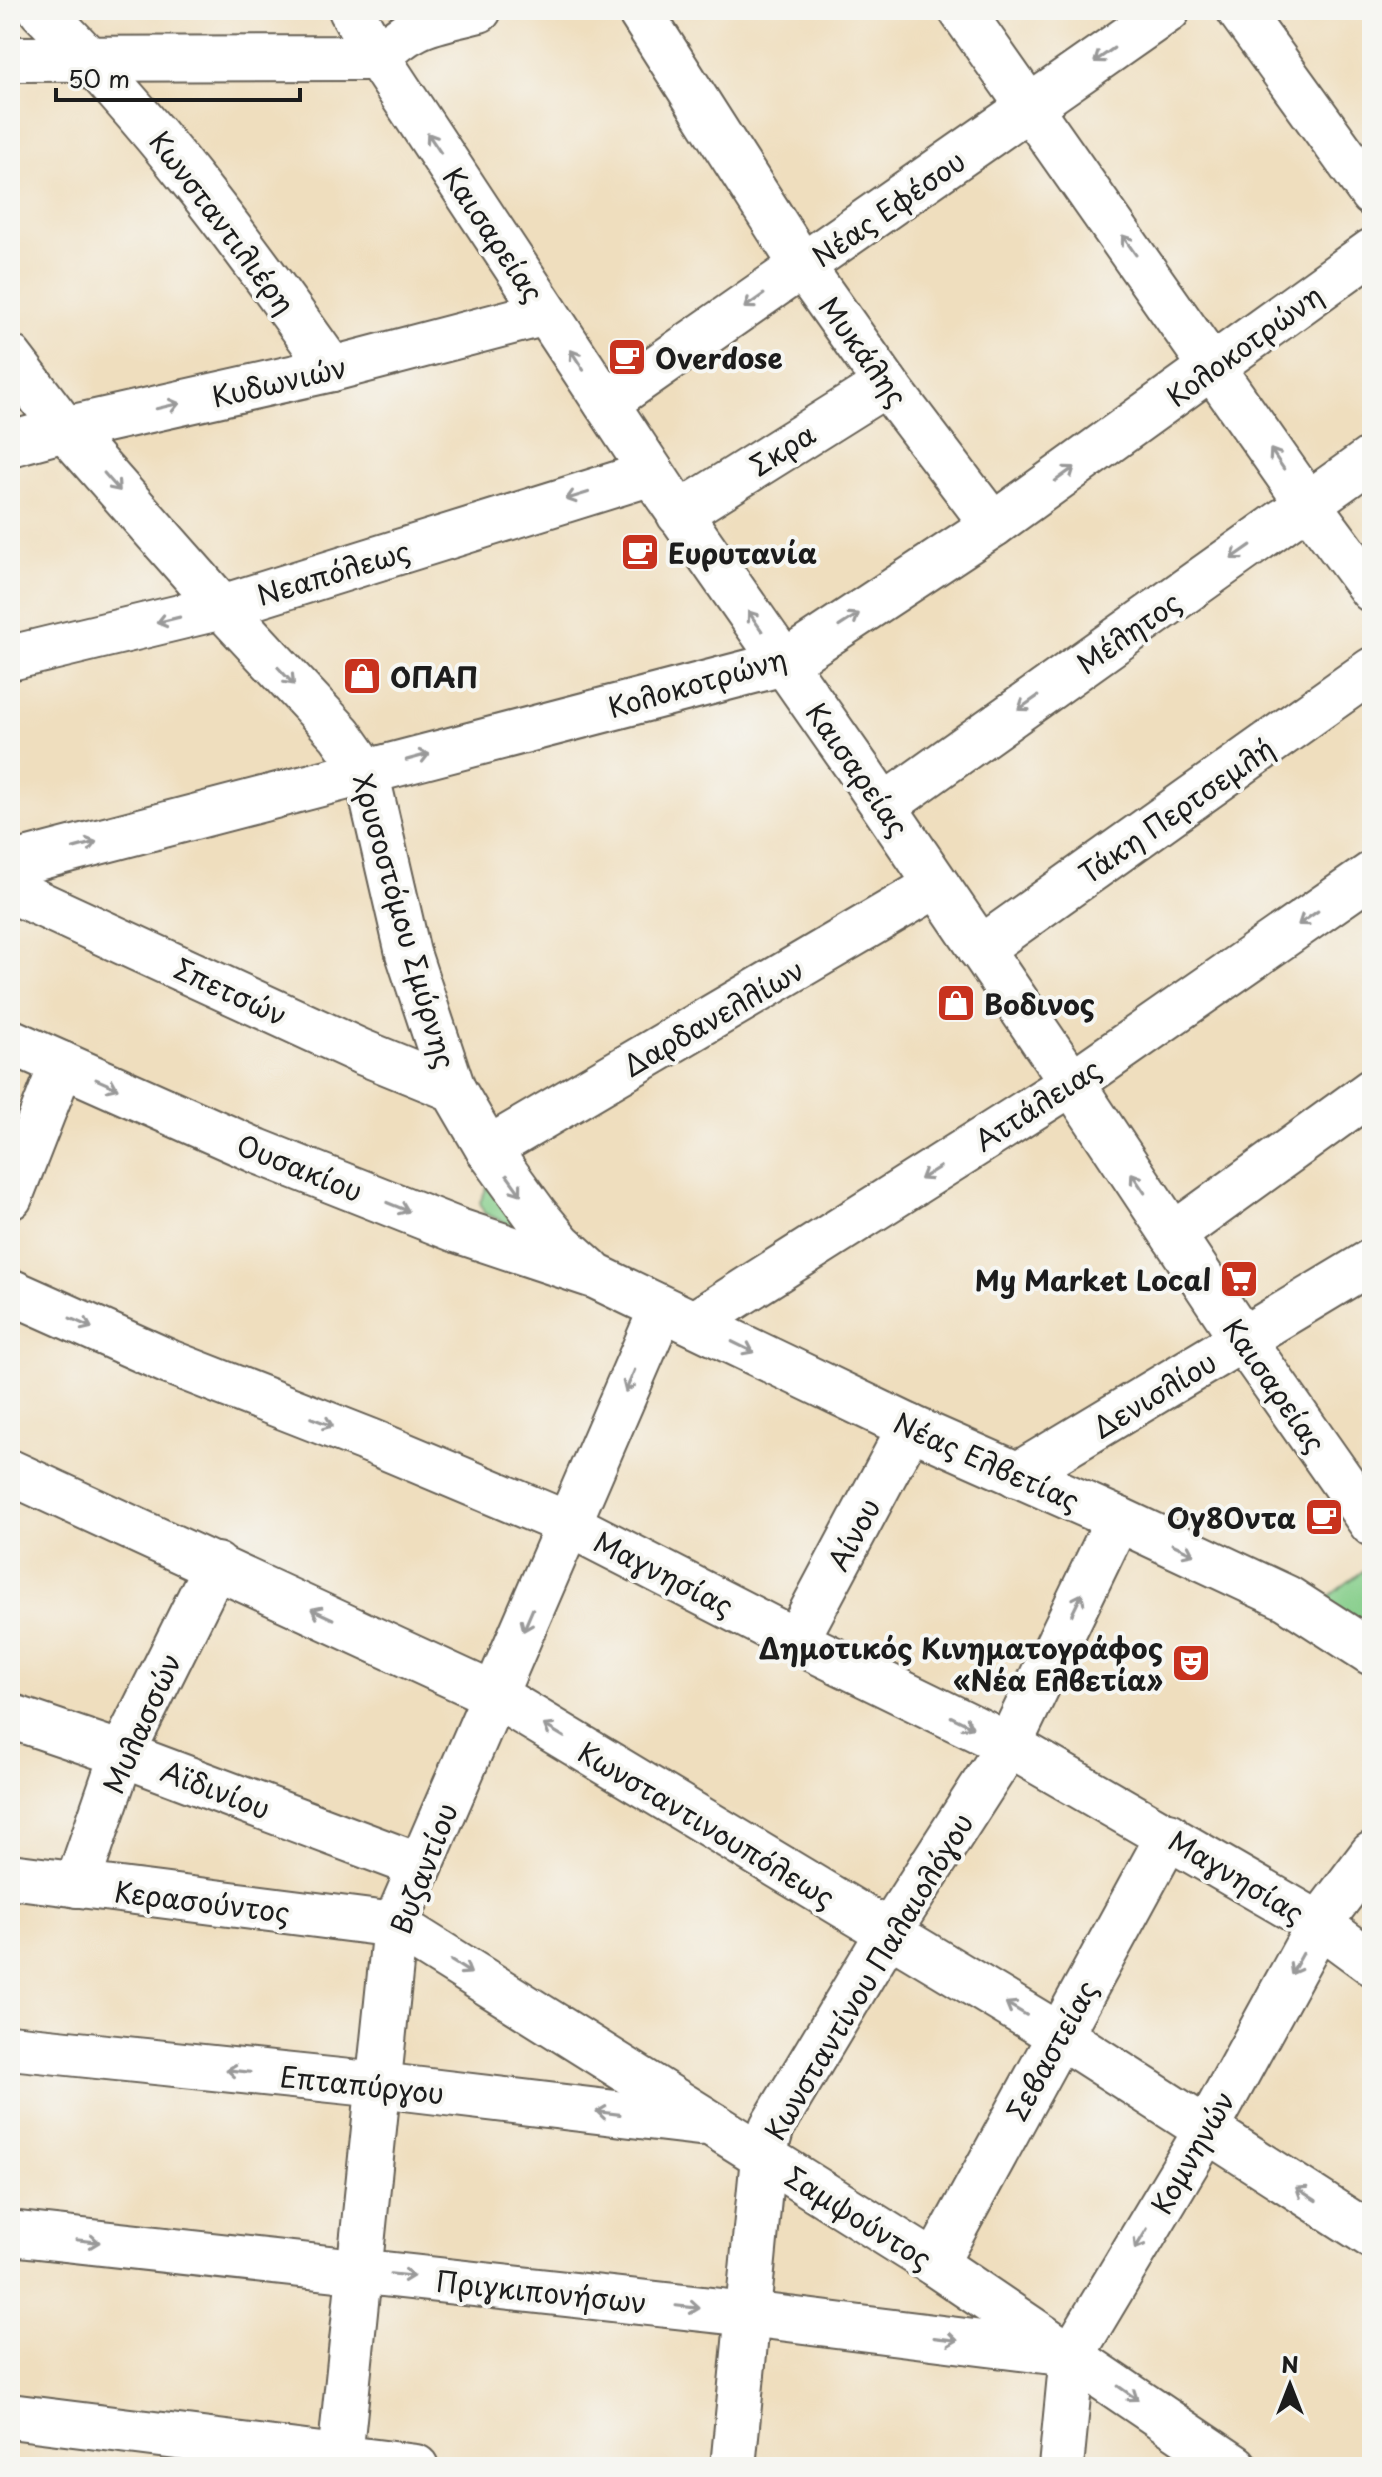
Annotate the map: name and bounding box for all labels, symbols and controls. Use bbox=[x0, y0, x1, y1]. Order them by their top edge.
one-way arrow bbox=[1094, 47, 1116, 63]
scale bar bbox=[56, 52, 300, 102]
text: 50 m bbox=[68, 60, 130, 96]
street label: Κωνσταντιλιέρη bbox=[140, 121, 306, 323]
one-way arrow bbox=[425, 132, 441, 155]
street label: Νέας Εφέσου bbox=[803, 139, 973, 277]
street label: Καισαρείας bbox=[433, 158, 555, 310]
one-way arrow bbox=[1121, 235, 1137, 257]
street label: Κολοκοτρώνη bbox=[1157, 273, 1331, 417]
street label: Μυκάλης bbox=[809, 287, 919, 415]
one-way arrow bbox=[744, 293, 766, 309]
cafe icon: Overdose bbox=[606, 336, 648, 378]
place label: Overdose bbox=[655, 336, 783, 379]
street label: Κυδωνιών bbox=[207, 345, 351, 417]
one-way arrow bbox=[569, 349, 585, 372]
one-way arrow bbox=[154, 398, 180, 413]
street label: Σκρα bbox=[741, 412, 823, 486]
one-way arrow bbox=[1269, 448, 1285, 470]
one-way arrow bbox=[1053, 466, 1075, 482]
one-way arrow bbox=[103, 472, 121, 492]
one-way arrow bbox=[565, 489, 591, 504]
street label: Νεαπόλεως bbox=[251, 528, 415, 616]
cafe icon: Ευρυτανία bbox=[619, 531, 661, 573]
place label: Ευρυτανία bbox=[668, 531, 817, 574]
one-way arrow bbox=[1230, 544, 1252, 560]
street label: Μέλητος bbox=[1067, 580, 1189, 684]
one-way arrow bbox=[747, 611, 763, 633]
one-way arrow bbox=[838, 612, 860, 628]
one-way arrow bbox=[155, 613, 181, 628]
street label: Κολοκοτρώνη bbox=[603, 636, 791, 728]
shop icon: ΟΠΑΠ bbox=[341, 655, 383, 697]
place label: ΟΠΑΠ bbox=[390, 655, 478, 698]
one-way arrow bbox=[276, 666, 294, 686]
street label: Καισαρείας bbox=[796, 693, 920, 845]
one-way arrow bbox=[1018, 695, 1040, 711]
street label: Τάκη Περτσεμλή bbox=[1069, 726, 1283, 894]
one-way arrow bbox=[405, 749, 431, 764]
street label: Χρυσοστόμου Σμύρνης bbox=[342, 769, 468, 1073]
one-way arrow bbox=[72, 836, 98, 851]
one-way arrow bbox=[1298, 910, 1320, 926]
street label: Σπετσών bbox=[168, 946, 294, 1036]
street label: Δαρδανελλίων bbox=[614, 948, 812, 1086]
shop icon: Βοδινος bbox=[935, 982, 977, 1024]
place label: Βοδινος bbox=[984, 982, 1095, 1025]
street label: Αττάλειας bbox=[965, 1047, 1109, 1161]
one-way arrow bbox=[95, 1077, 119, 1092]
street label: Ουσακίου bbox=[231, 1122, 369, 1212]
one-way arrow bbox=[919, 1166, 942, 1182]
one-way arrow bbox=[1130, 1172, 1147, 1194]
one-way arrow bbox=[505, 1173, 522, 1195]
one-way arrow bbox=[385, 1200, 410, 1215]
place label: My Market Local bbox=[975, 1258, 1211, 1301]
supermarket icon: My Market Local bbox=[1218, 1258, 1260, 1300]
street label: Καισαρείας bbox=[1213, 1309, 1337, 1461]
one-way arrow bbox=[68, 1316, 93, 1331]
one-way arrow bbox=[731, 1340, 755, 1355]
street label: Δενισλίου bbox=[1084, 1340, 1224, 1448]
one-way arrow bbox=[622, 1368, 637, 1393]
street label: Νέας Ελβετίας bbox=[887, 1401, 1087, 1521]
one-way arrow bbox=[309, 1416, 334, 1430]
street label: Αίνου bbox=[816, 1490, 890, 1578]
place label: Ογ80ντα bbox=[1167, 1496, 1296, 1539]
cafe icon: Ογ80ντα bbox=[1303, 1496, 1345, 1538]
street label: Μαγνησίας bbox=[587, 1519, 741, 1627]
one-way arrow bbox=[1171, 1542, 1195, 1557]
one-way arrow bbox=[1070, 1592, 1085, 1616]
one-way arrow bbox=[310, 1606, 334, 1621]
one-way arrow bbox=[519, 1607, 534, 1632]
place label: Δημοτικός Κινηματογράφος «Νέα Ελβετία» bbox=[759, 1626, 1163, 1701]
theatre icon: Δημοτικός Κινηματογράφος «Νέα Ελβετία» bbox=[1170, 1642, 1212, 1684]
street label: Μυλασσών bbox=[91, 1646, 191, 1800]
one-way arrow bbox=[950, 1715, 974, 1730]
one-way arrow bbox=[543, 1723, 566, 1739]
street label: Κωνσταντινουπόλεως bbox=[570, 1730, 844, 1918]
street label: Αϊδινίου bbox=[155, 1749, 277, 1829]
street label: Βυζαντίου bbox=[378, 1796, 468, 1940]
street label: Κωνσταντίνου Παλαιολόγου bbox=[753, 1804, 983, 2148]
street label: Μαγνησίας bbox=[1161, 1819, 1313, 1933]
street label: Κερασούντος bbox=[112, 1869, 292, 1933]
one-way arrow bbox=[1289, 1952, 1304, 1976]
one-way arrow bbox=[449, 1959, 472, 1975]
street label: Σεβαστείας bbox=[995, 1972, 1107, 2128]
one-way arrow bbox=[1005, 2001, 1028, 2017]
street label: Επταπύργου bbox=[278, 2054, 446, 2114]
one-way arrow bbox=[225, 2063, 252, 2078]
street label: Κομνηνών bbox=[1139, 2082, 1245, 2222]
one-way arrow bbox=[595, 2105, 622, 2120]
street label: Σαμψούντος bbox=[777, 2155, 941, 2279]
one-way arrow bbox=[1295, 2186, 1318, 2202]
one-way arrow bbox=[1133, 2227, 1149, 2250]
one-way arrow bbox=[74, 2234, 100, 2249]
street label: Πριγκιπονήσων bbox=[433, 2259, 649, 2323]
one-way arrow bbox=[388, 2268, 415, 2283]
one-way arrow bbox=[674, 2300, 701, 2315]
one-way arrow bbox=[933, 2332, 958, 2347]
north arrow bbox=[1250, 2345, 1330, 2425]
text: N bbox=[1281, 2347, 1299, 2380]
one-way arrow bbox=[1117, 2385, 1139, 2401]

